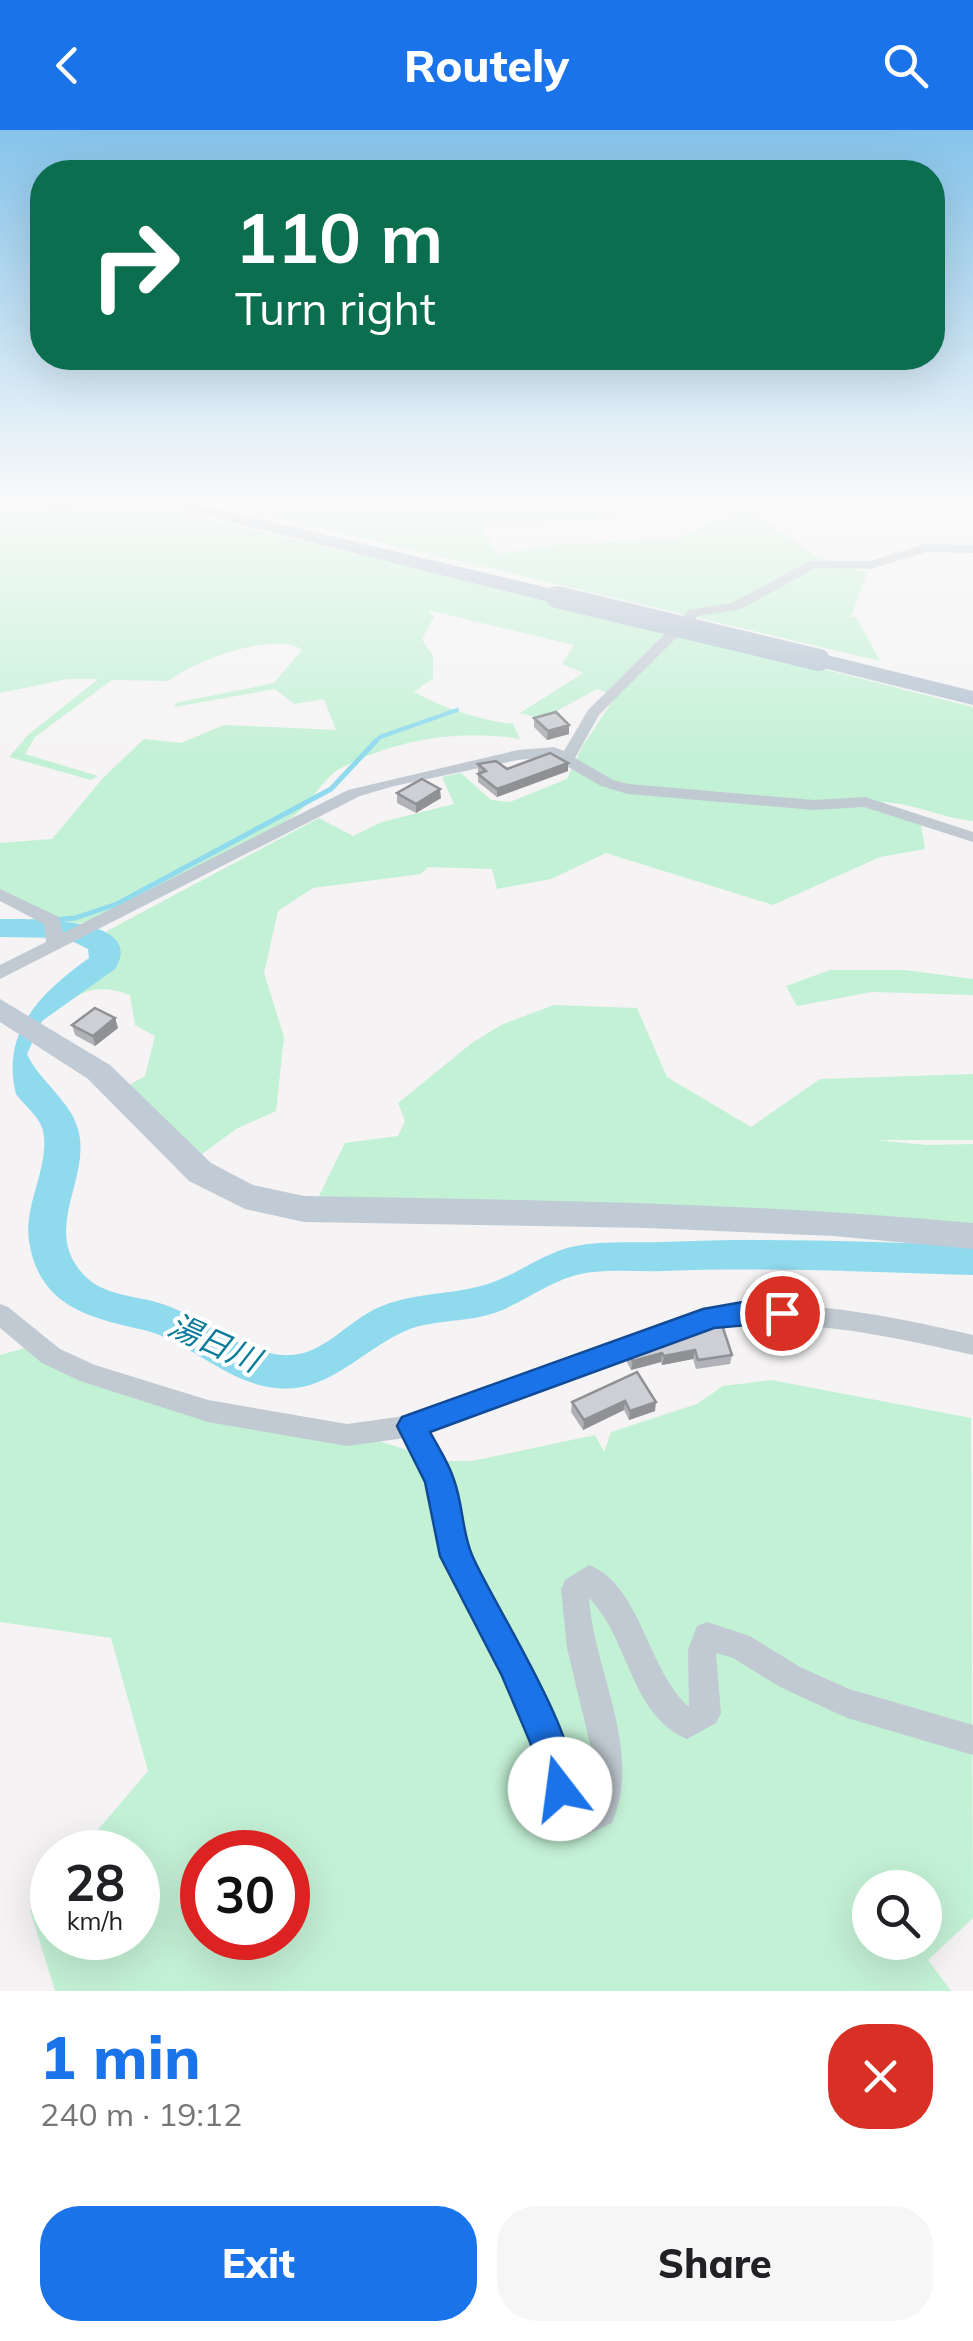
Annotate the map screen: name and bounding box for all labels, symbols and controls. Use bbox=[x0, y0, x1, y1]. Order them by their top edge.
text: Routely bbox=[404, 37, 569, 93]
icon: back bbox=[40, 38, 95, 93]
icon: search bbox=[878, 38, 933, 93]
text: 110 m bbox=[235, 193, 443, 281]
icon: right bbox=[70, 200, 200, 330]
text: Turn right bbox=[235, 280, 436, 336]
pin bbox=[740, 1271, 825, 1356]
icon: arrive bbox=[755, 1286, 810, 1341]
water label: 湯日川 bbox=[162, 1304, 269, 1381]
position arrow bbox=[508, 1737, 612, 1841]
speed limit sign: 30 bbox=[180, 1830, 310, 1960]
text: 28 bbox=[65, 1851, 125, 1914]
map controls bbox=[852, 1870, 942, 1960]
button: search bbox=[852, 1870, 942, 1960]
text: km/h bbox=[67, 1905, 123, 1936]
text: 1 min bbox=[40, 2019, 201, 2094]
button: close bbox=[828, 2024, 933, 2129]
text: 240 m · 19:12 bbox=[40, 2094, 242, 2134]
button: Exit bbox=[40, 2206, 477, 2321]
button: Share bbox=[497, 2206, 933, 2321]

